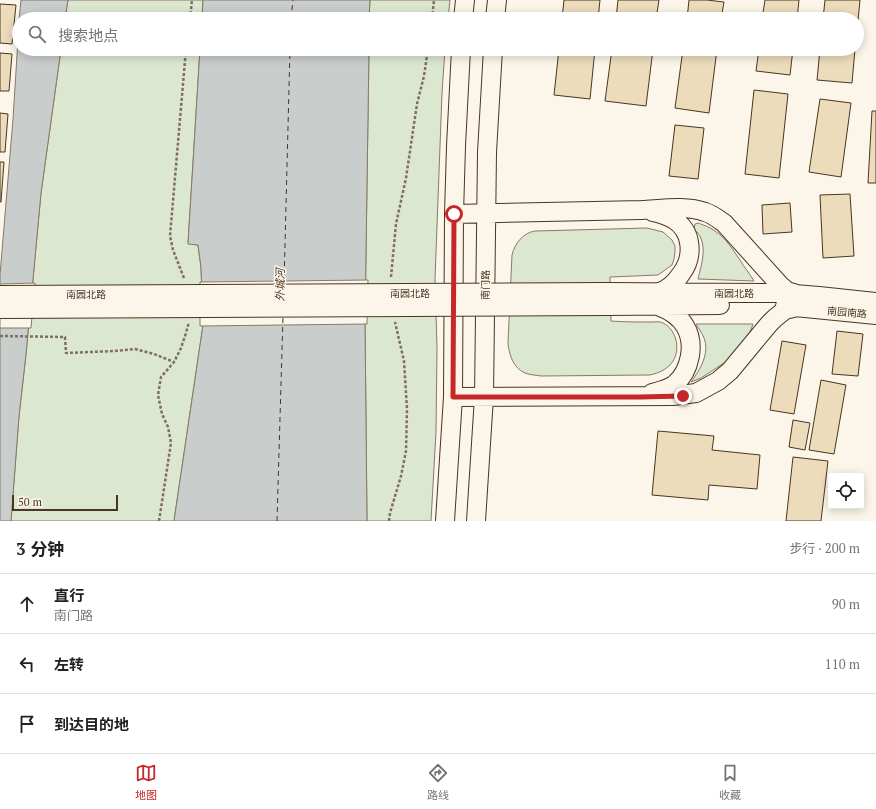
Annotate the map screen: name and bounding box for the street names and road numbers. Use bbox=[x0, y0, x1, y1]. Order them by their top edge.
street label: 南门路 bbox=[479, 270, 492, 300]
street label: 南园北路 bbox=[390, 287, 430, 300]
street label: 南园北路 bbox=[714, 287, 754, 300]
street label: 南园北路 bbox=[66, 288, 106, 301]
street label: 南园南路 bbox=[826, 304, 867, 321]

